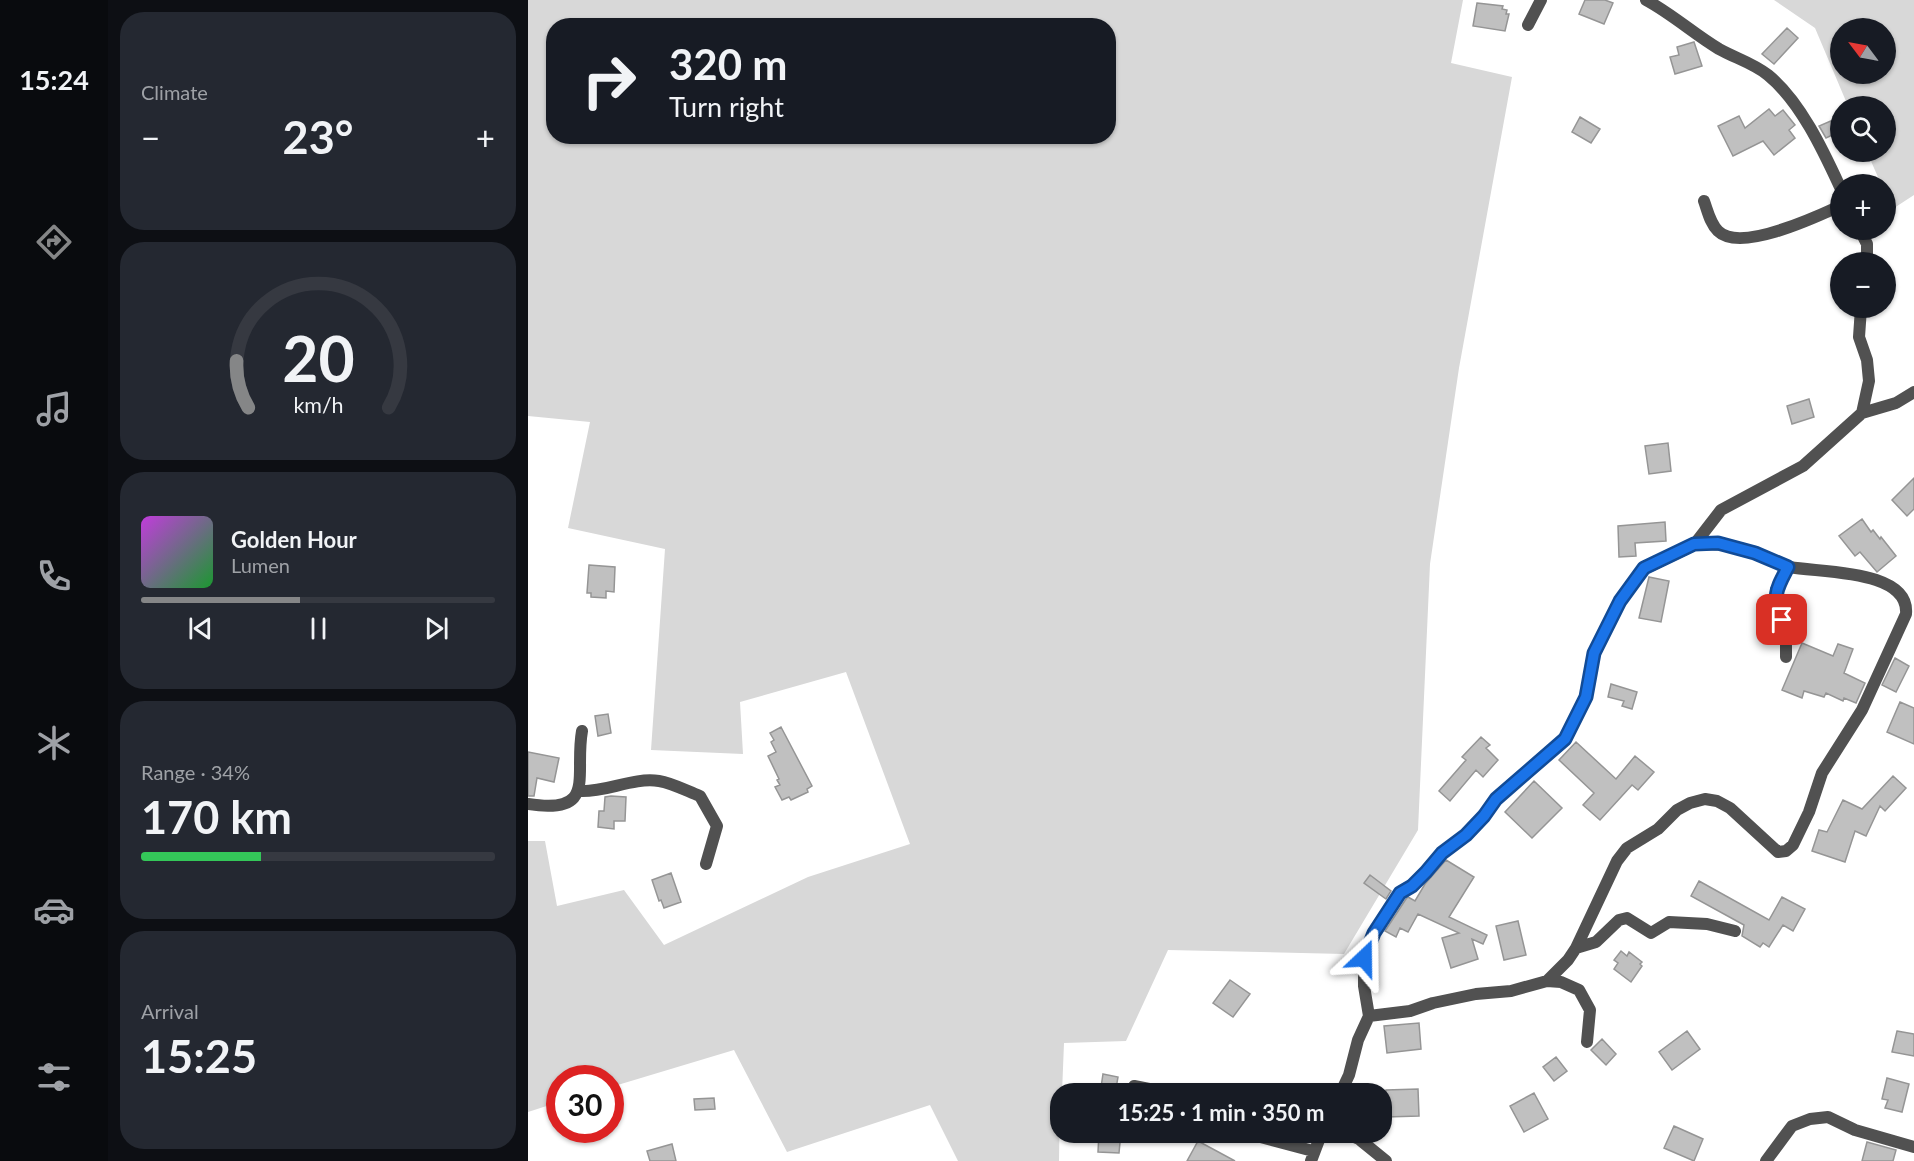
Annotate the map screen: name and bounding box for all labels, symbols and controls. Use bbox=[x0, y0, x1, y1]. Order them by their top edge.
north arrow bbox=[1830, 18, 1896, 84]
map controls bbox=[1830, 18, 1896, 318]
text: 320 m bbox=[669, 39, 787, 89]
icon: right bbox=[570, 42, 648, 120]
text: 15:24 bbox=[19, 63, 89, 96]
text: Climate bbox=[141, 80, 208, 104]
text: Turn right bbox=[669, 90, 784, 123]
button: search bbox=[1830, 96, 1896, 162]
text: 23° bbox=[283, 110, 353, 164]
text: − bbox=[141, 117, 160, 157]
text: + bbox=[476, 117, 495, 157]
button: + bbox=[1830, 174, 1896, 240]
icon: directions bbox=[33, 221, 75, 263]
button: − bbox=[1830, 252, 1896, 318]
text: 20 bbox=[282, 320, 354, 395]
icon: music bbox=[33, 388, 75, 430]
text: km/h bbox=[293, 392, 343, 418]
text: Golden Hour bbox=[231, 526, 357, 553]
text: Lumen bbox=[231, 553, 290, 577]
icon: phone bbox=[33, 555, 75, 597]
pin bbox=[1756, 594, 1807, 645]
icon: arrive bbox=[1765, 603, 1798, 636]
icon: previous bbox=[184, 612, 217, 645]
icon: pause bbox=[302, 612, 335, 645]
icon: next bbox=[420, 612, 453, 645]
icon: climate bbox=[33, 722, 75, 764]
text: Range · 34% bbox=[141, 760, 250, 784]
text: 170 km bbox=[141, 790, 292, 844]
icon: car bbox=[33, 889, 75, 931]
position arrow bbox=[1332, 926, 1396, 990]
text: Arrival bbox=[141, 999, 199, 1023]
text: 15:25 bbox=[141, 1029, 257, 1083]
icon: filters bbox=[33, 1056, 75, 1098]
speed limit sign: 30 bbox=[546, 1065, 624, 1143]
text: 15:25 · 1 min · 350 m bbox=[1118, 1099, 1324, 1126]

